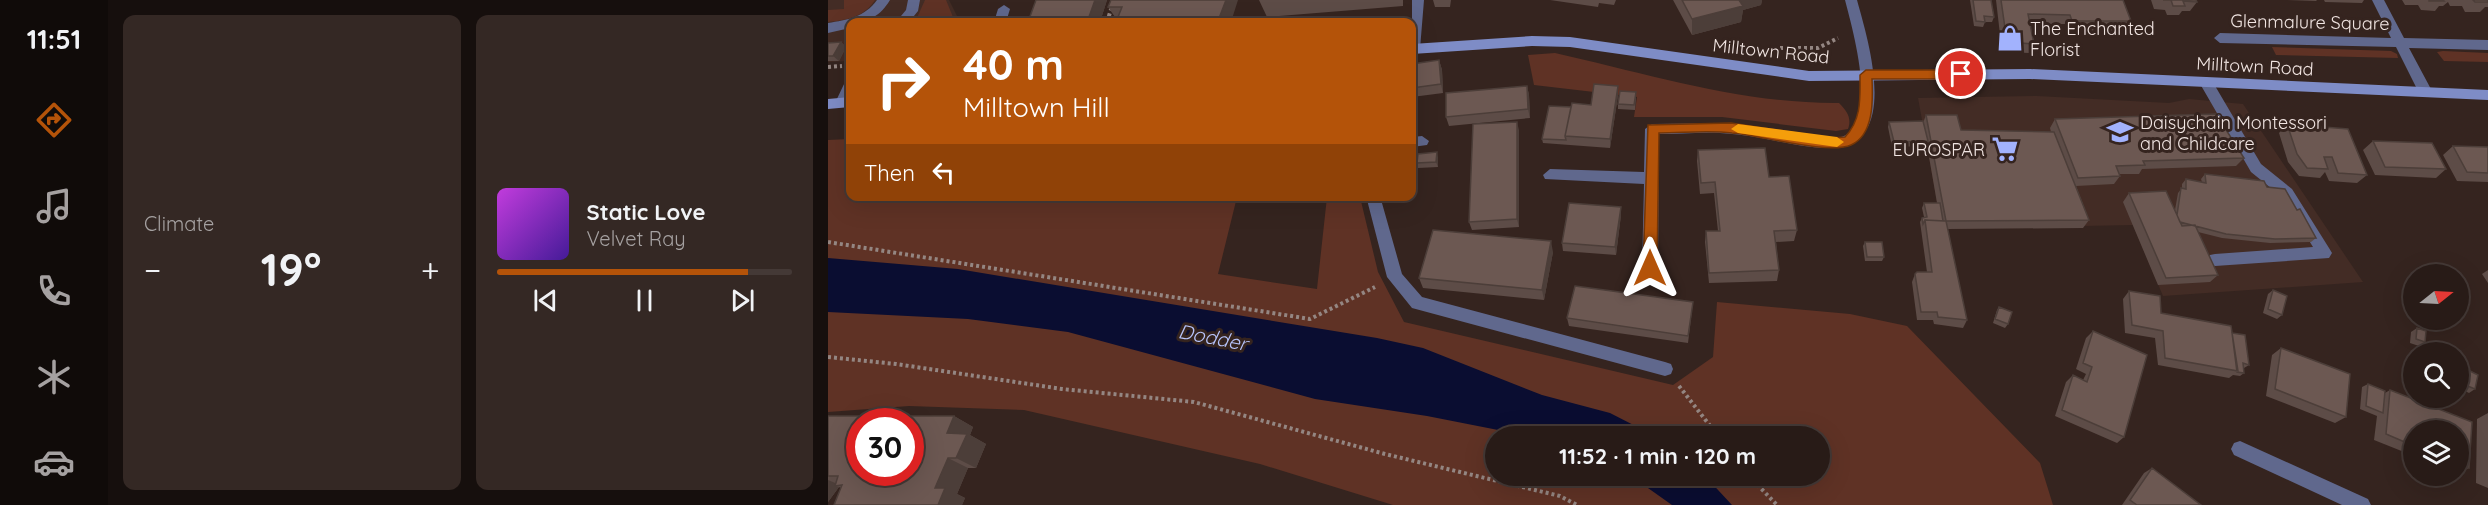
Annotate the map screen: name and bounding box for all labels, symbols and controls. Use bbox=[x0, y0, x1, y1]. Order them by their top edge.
street label: Glenmalure Square bbox=[2230, 9, 2390, 35]
place label: The Enchanted Florist bbox=[2030, 17, 2155, 61]
text: 11:51 bbox=[27, 22, 81, 56]
shop icon: The Enchanted Florist bbox=[1995, 23, 2025, 53]
street label: Milltown Road bbox=[1711, 33, 1831, 69]
text: 40 m bbox=[963, 38, 1064, 91]
icon: right bbox=[864, 42, 942, 120]
pin bbox=[1935, 48, 1986, 99]
street label: Milltown Road bbox=[2196, 51, 2314, 81]
icon: arrive bbox=[1944, 57, 1977, 90]
text: Milltown Hill bbox=[963, 90, 1110, 124]
icon: directions bbox=[33, 99, 75, 141]
place label: Daisychain Montessori and Childcare bbox=[2140, 111, 2327, 155]
school or university icon: Daisychain Montessori and Childcare bbox=[2105, 117, 2135, 147]
supermarket icon: EUROSPAR bbox=[1990, 134, 2020, 164]
place label: EUROSPAR bbox=[1892, 138, 1985, 161]
icon: left bbox=[927, 156, 960, 189]
text: Then bbox=[864, 159, 915, 187]
icon: music bbox=[33, 185, 75, 227]
text: Static Love bbox=[587, 198, 705, 226]
text: Climate bbox=[144, 211, 214, 236]
text: Velvet Ray bbox=[587, 226, 686, 251]
position arrow bbox=[1618, 236, 1682, 300]
text: 19° bbox=[261, 241, 321, 297]
text: − bbox=[144, 249, 161, 290]
text: + bbox=[421, 249, 439, 290]
north arrow bbox=[2403, 264, 2469, 330]
map controls bbox=[2403, 264, 2469, 486]
icon: phone bbox=[33, 270, 75, 312]
icon: previous bbox=[529, 284, 562, 317]
icon: pause bbox=[628, 284, 661, 317]
icon: next bbox=[726, 284, 759, 317]
water label: Dodder bbox=[1176, 318, 1252, 356]
button: search bbox=[2403, 342, 2469, 408]
icon: climate bbox=[33, 356, 75, 398]
speed limit sign: 30 bbox=[846, 408, 924, 486]
button: layers bbox=[2403, 420, 2469, 486]
icon: car bbox=[33, 441, 75, 483]
text: 11:52 · 1 min · 120 m bbox=[1559, 442, 1756, 470]

